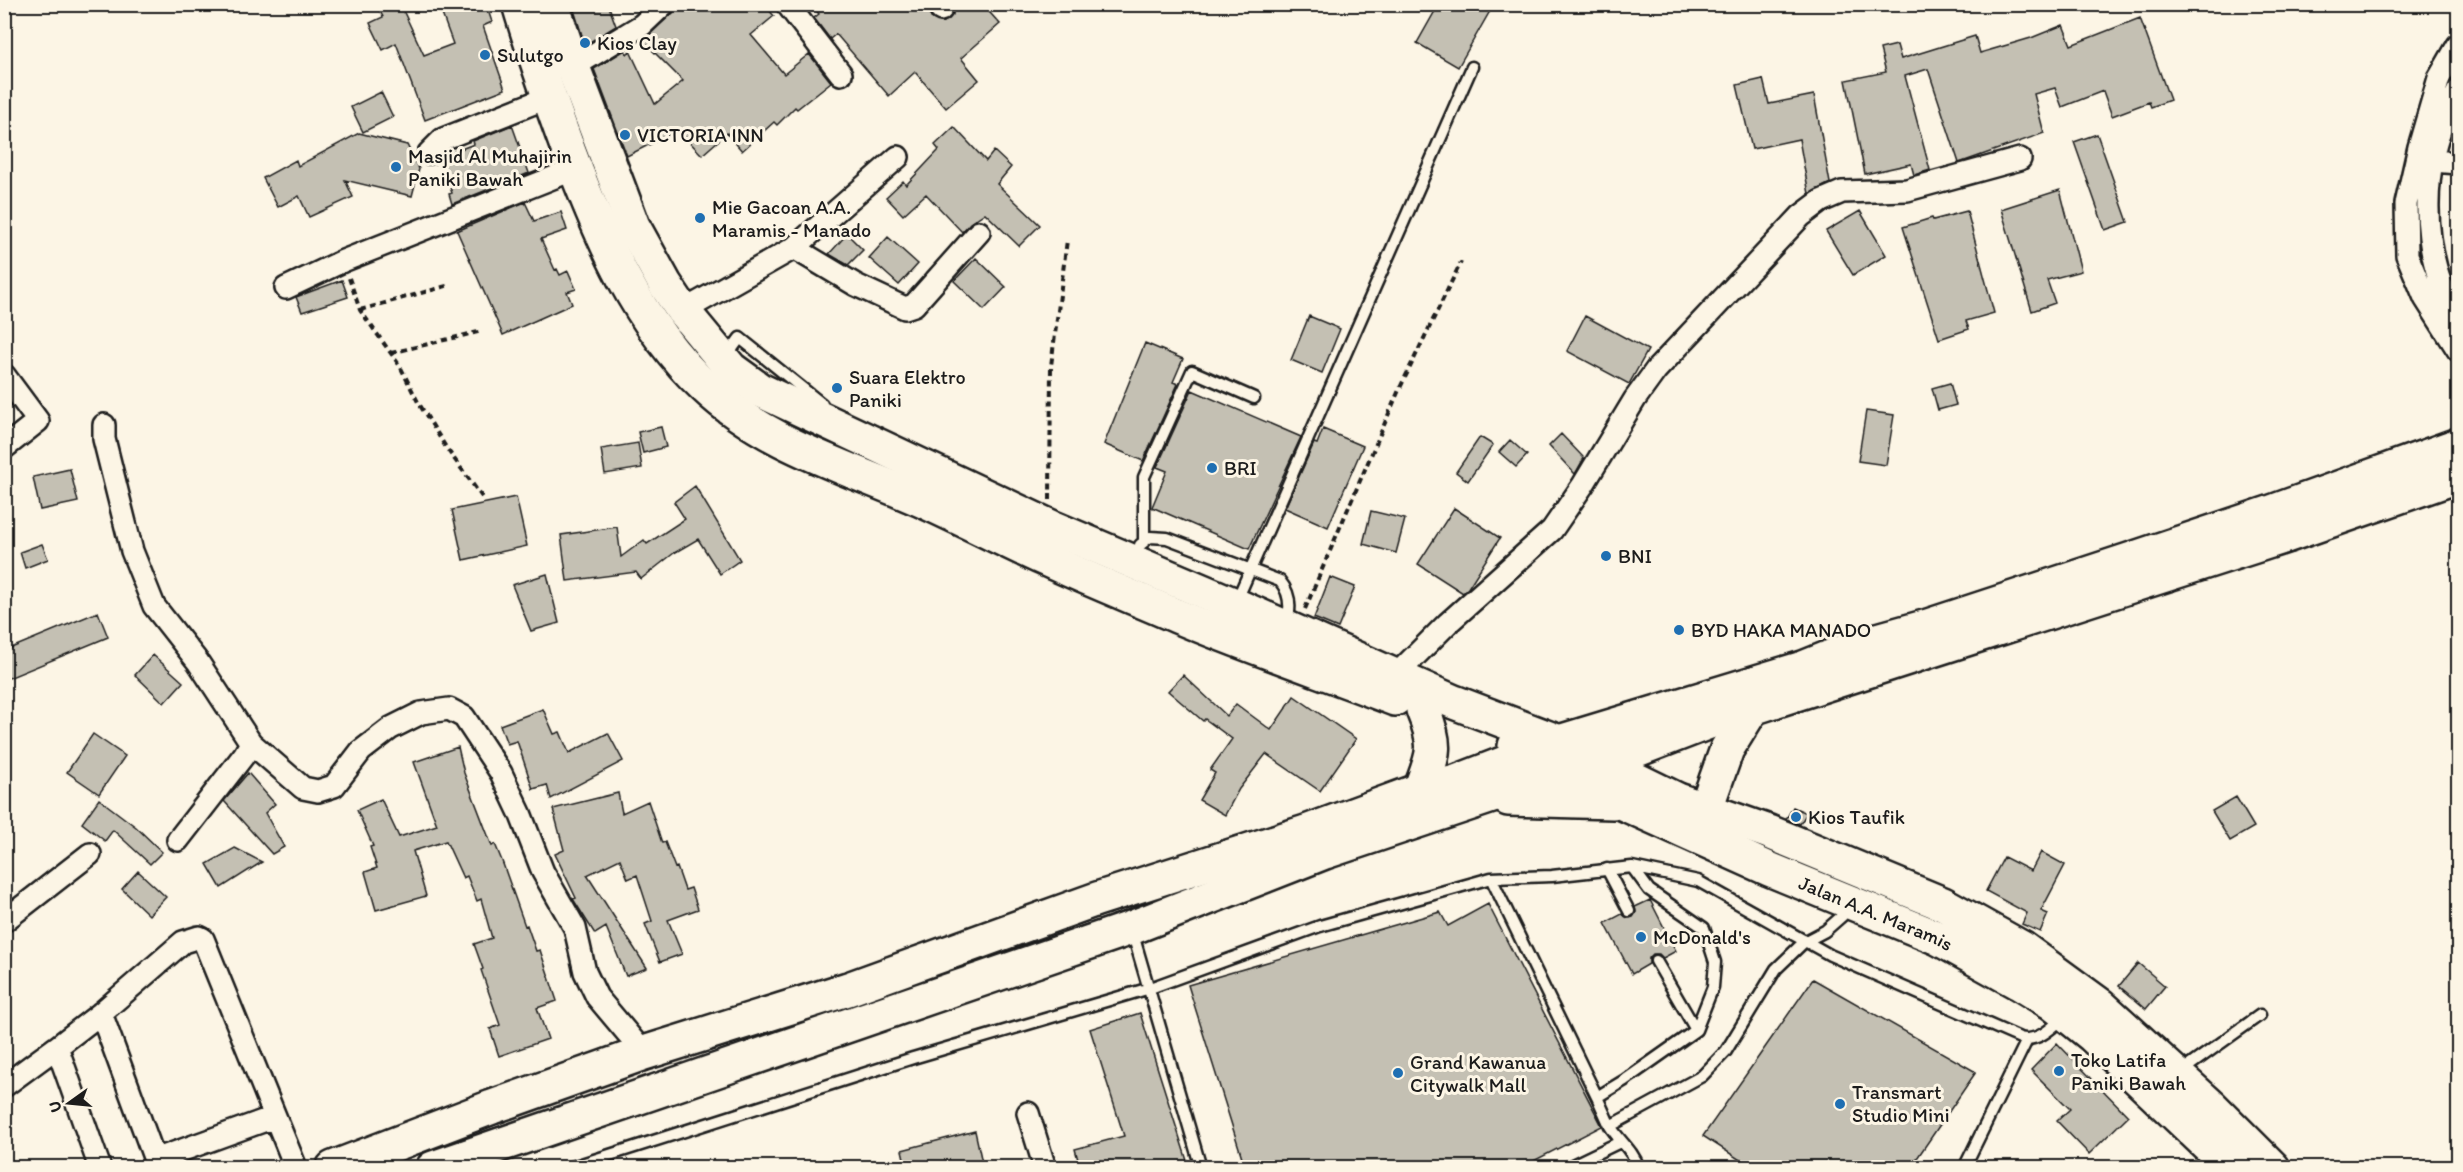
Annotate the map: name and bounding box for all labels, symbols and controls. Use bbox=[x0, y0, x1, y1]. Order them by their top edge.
place label: Kios Clay bbox=[597, 31, 677, 55]
marker: Kios Clay bbox=[578, 36, 592, 50]
place label: Sulutgo bbox=[497, 43, 564, 67]
marker: Sulutgo bbox=[478, 48, 492, 62]
place label: VICTORIA INN bbox=[637, 123, 764, 147]
marker: VICTORIA INN bbox=[618, 128, 632, 142]
place label: Masjid Al Muhajirin Paniki Bawah bbox=[408, 144, 572, 191]
marker: Masjid Al Muhajirin Paniki Bawah bbox=[389, 160, 403, 174]
place label: Mie Gacoan A.A. Maramis - Manado bbox=[712, 195, 871, 242]
marker: Mie Gacoan A.A. Maramis - Manado bbox=[693, 211, 707, 225]
place label: Suara Elektro Paniki bbox=[849, 365, 966, 412]
marker: Suara Elektro Paniki bbox=[830, 381, 844, 395]
place label: BRI bbox=[1224, 456, 1257, 480]
marker: BRI bbox=[1205, 461, 1219, 475]
place label: BNI bbox=[1618, 544, 1652, 568]
marker: BNI bbox=[1599, 549, 1613, 563]
place label: BYD HAKA MANADO bbox=[1691, 618, 1871, 642]
marker: BYD HAKA MANADO bbox=[1672, 623, 1686, 637]
place label: Kios Taufik bbox=[1808, 805, 1905, 829]
marker: Kios Taufik bbox=[1789, 810, 1803, 824]
street label: Jalan A.A. Maramis bbox=[1795, 870, 1957, 956]
place label: McDonald's bbox=[1653, 925, 1751, 949]
marker: McDonald's bbox=[1634, 930, 1648, 944]
place label: Toko Latifa Paniki Bawah bbox=[2071, 1048, 2186, 1095]
place label: Grand Kawanua Citywalk Mall bbox=[1410, 1050, 1546, 1097]
marker: Toko Latifa Paniki Bawah bbox=[2052, 1064, 2066, 1078]
marker: Grand Kawanua Citywalk Mall bbox=[1391, 1066, 1405, 1080]
north arrow bbox=[39, 1073, 99, 1133]
place label: Transmart Studio Mini bbox=[1852, 1080, 1950, 1127]
marker: Transmart Studio Mini bbox=[1833, 1097, 1847, 1111]
text: U bbox=[44, 1099, 66, 1114]

